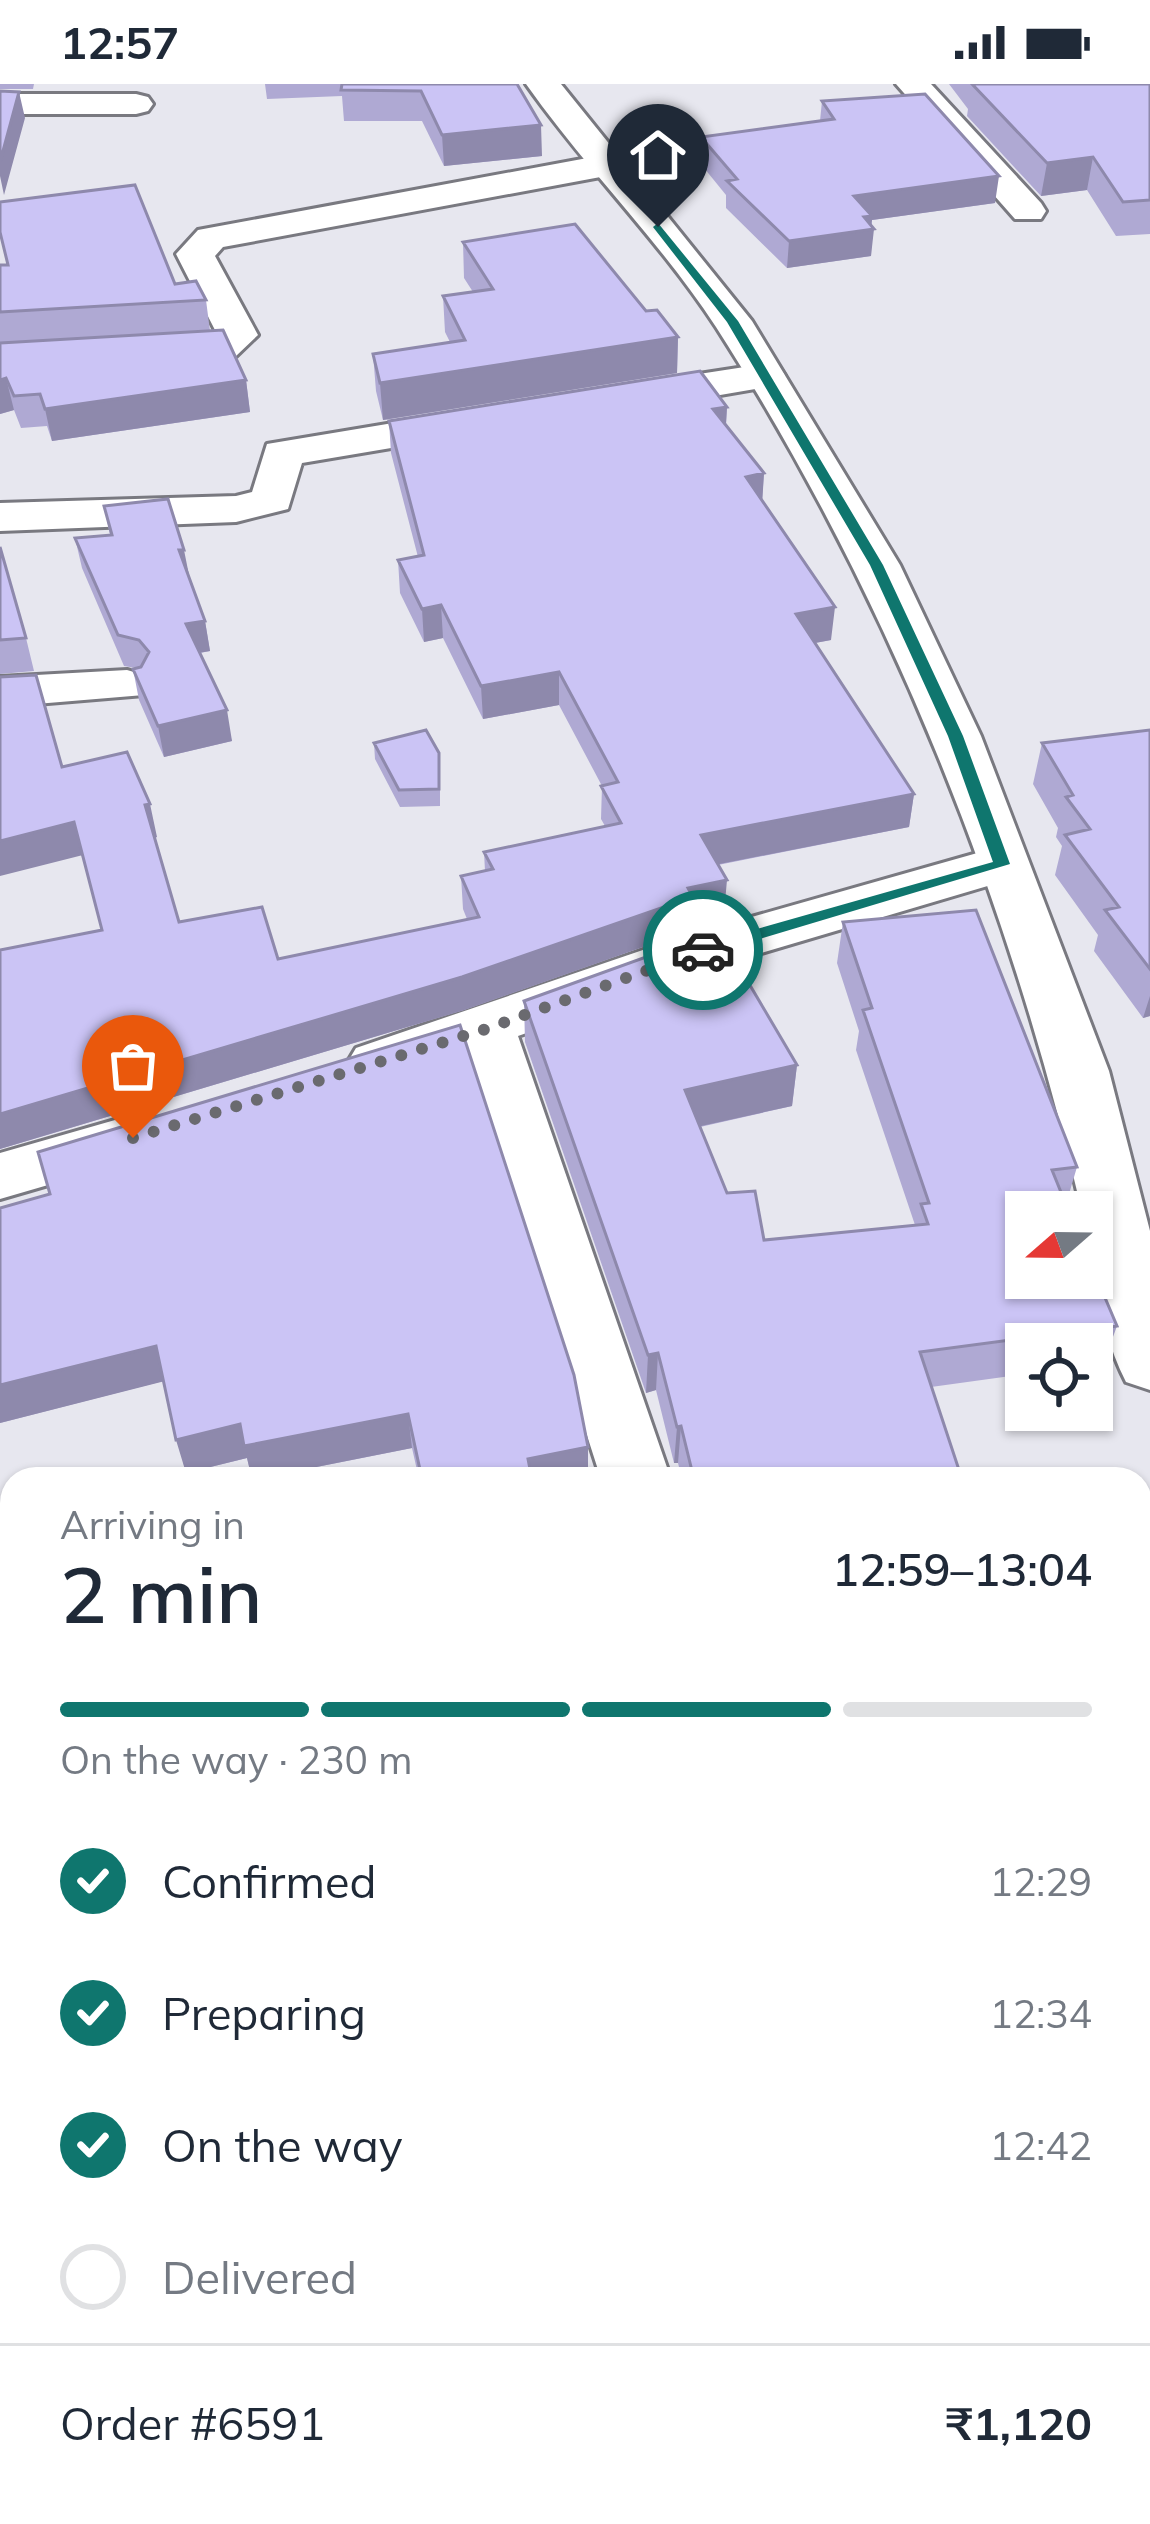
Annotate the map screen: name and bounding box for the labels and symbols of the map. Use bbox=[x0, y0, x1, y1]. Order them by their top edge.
pin bbox=[607, 104, 709, 227]
courier bbox=[643, 890, 763, 1010]
pin bbox=[82, 1015, 184, 1138]
north arrow bbox=[1005, 1191, 1113, 1299]

